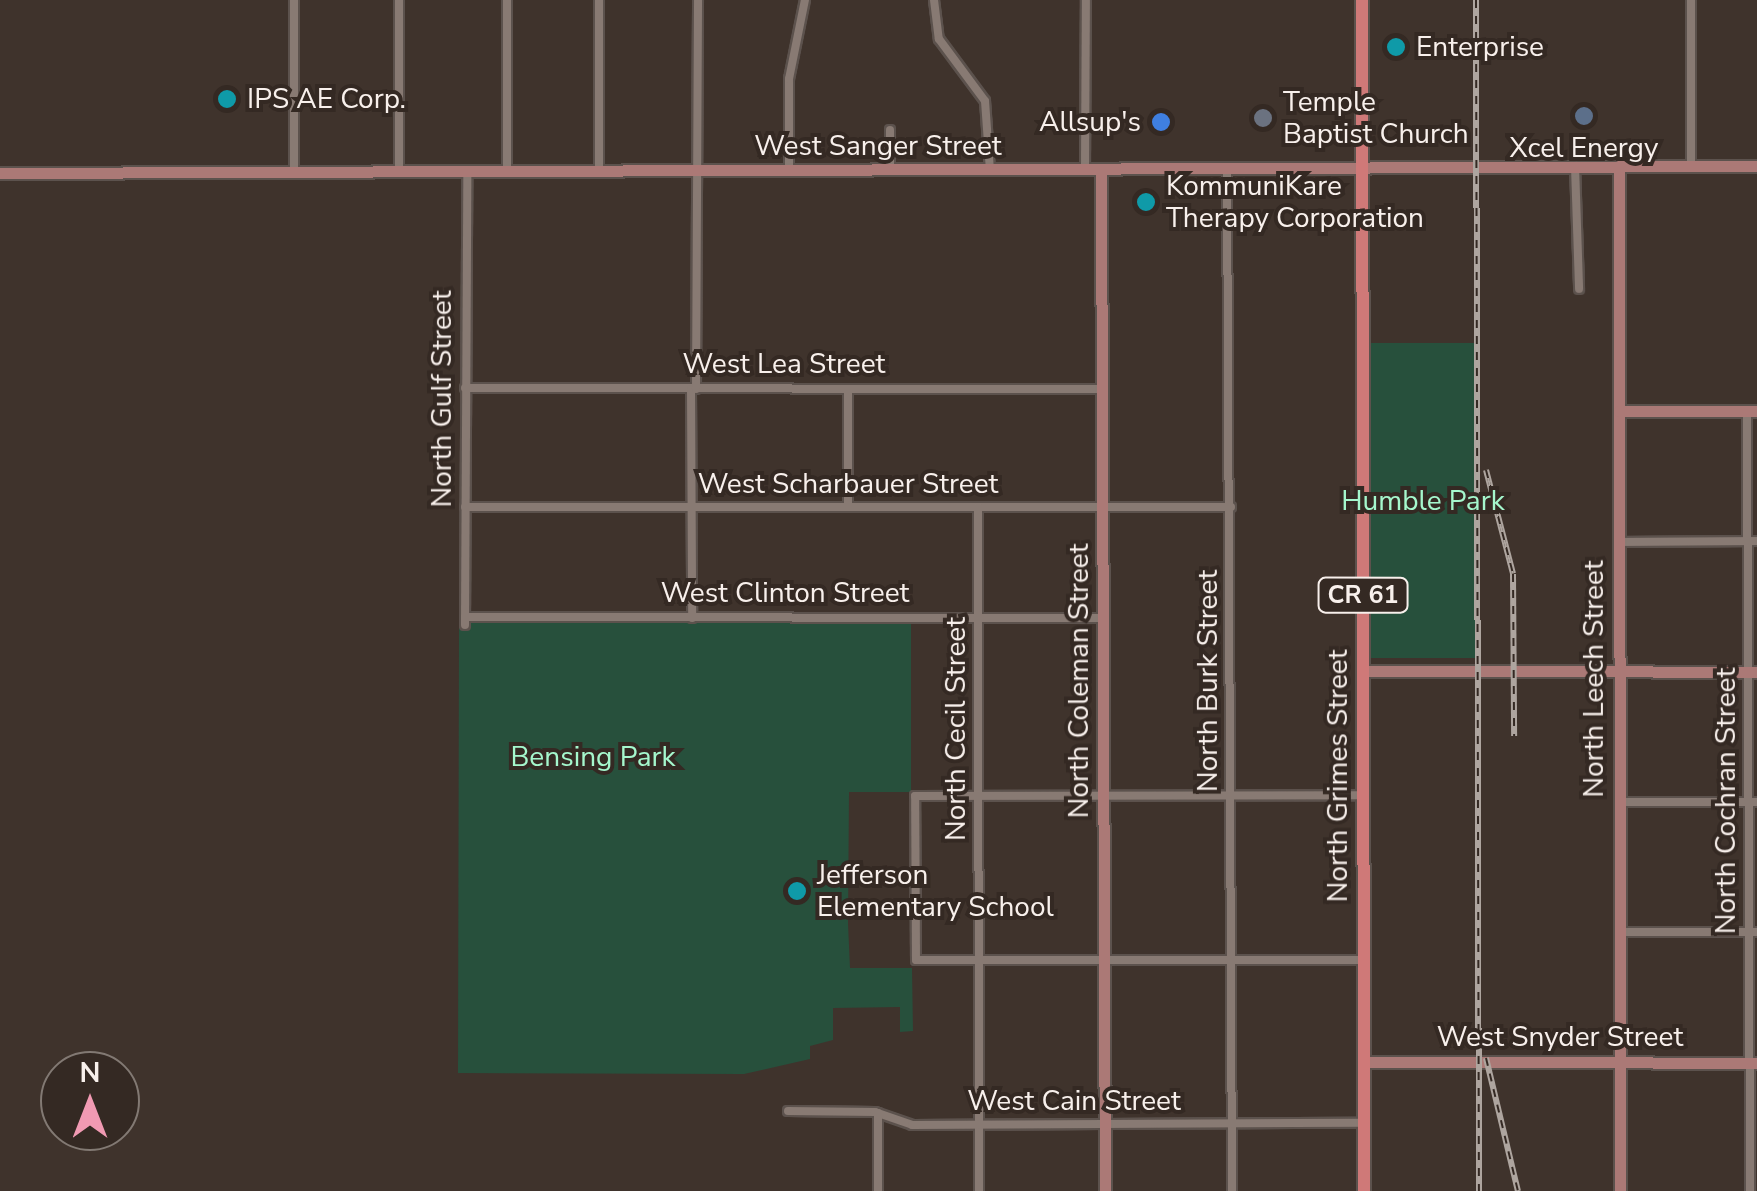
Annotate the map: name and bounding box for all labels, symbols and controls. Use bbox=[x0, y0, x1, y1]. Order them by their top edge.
place label: Enterprise bbox=[1416, 30, 1544, 64]
marker: Enterprise bbox=[1385, 36, 1407, 58]
place label: IPS AE Corp. bbox=[247, 82, 406, 116]
place label: Temple Baptist Church bbox=[1283, 85, 1469, 151]
marker: IPS AE Corp. bbox=[216, 88, 238, 110]
place label: Allsup's bbox=[1039, 105, 1141, 139]
marker: Xcel Energy bbox=[1573, 105, 1595, 127]
marker: Temple Baptist Church bbox=[1252, 107, 1274, 129]
marker: Allsup's bbox=[1150, 111, 1172, 133]
street label: West Sanger Street bbox=[754, 129, 1002, 163]
place label: Xcel Energy bbox=[1510, 131, 1658, 165]
place label: KommuniKare Therapy Corporation bbox=[1166, 169, 1424, 235]
marker: KommuniKare Therapy Corporation bbox=[1135, 191, 1157, 213]
street label: North Gulf Street bbox=[425, 291, 459, 507]
street label: West Lea Street bbox=[683, 347, 885, 381]
street label: West Scharbauer Street bbox=[698, 467, 998, 501]
park label: Humble Park bbox=[1341, 484, 1505, 518]
street label: North Coleman Street bbox=[1062, 544, 1096, 818]
street label: North Leech Street bbox=[1577, 560, 1611, 798]
street label: North Burk Street bbox=[1191, 570, 1225, 792]
road number: CR 61 bbox=[1316, 575, 1410, 615]
street label: West Clinton Street bbox=[661, 576, 909, 610]
street label: North Cecil Street bbox=[939, 617, 973, 841]
street label: North Grimes Street bbox=[1321, 650, 1355, 902]
street label: North Cochran Street bbox=[1709, 668, 1743, 934]
park label: Bensing Park bbox=[510, 740, 676, 774]
place label: Jefferson Elementary School bbox=[817, 858, 1054, 924]
marker: Jefferson Elementary School bbox=[786, 880, 808, 902]
street label: West Snyder Street bbox=[1437, 1020, 1683, 1054]
north arrow bbox=[40, 1051, 140, 1151]
text: N bbox=[80, 1054, 100, 1092]
street label: West Cain Street bbox=[967, 1084, 1181, 1118]

